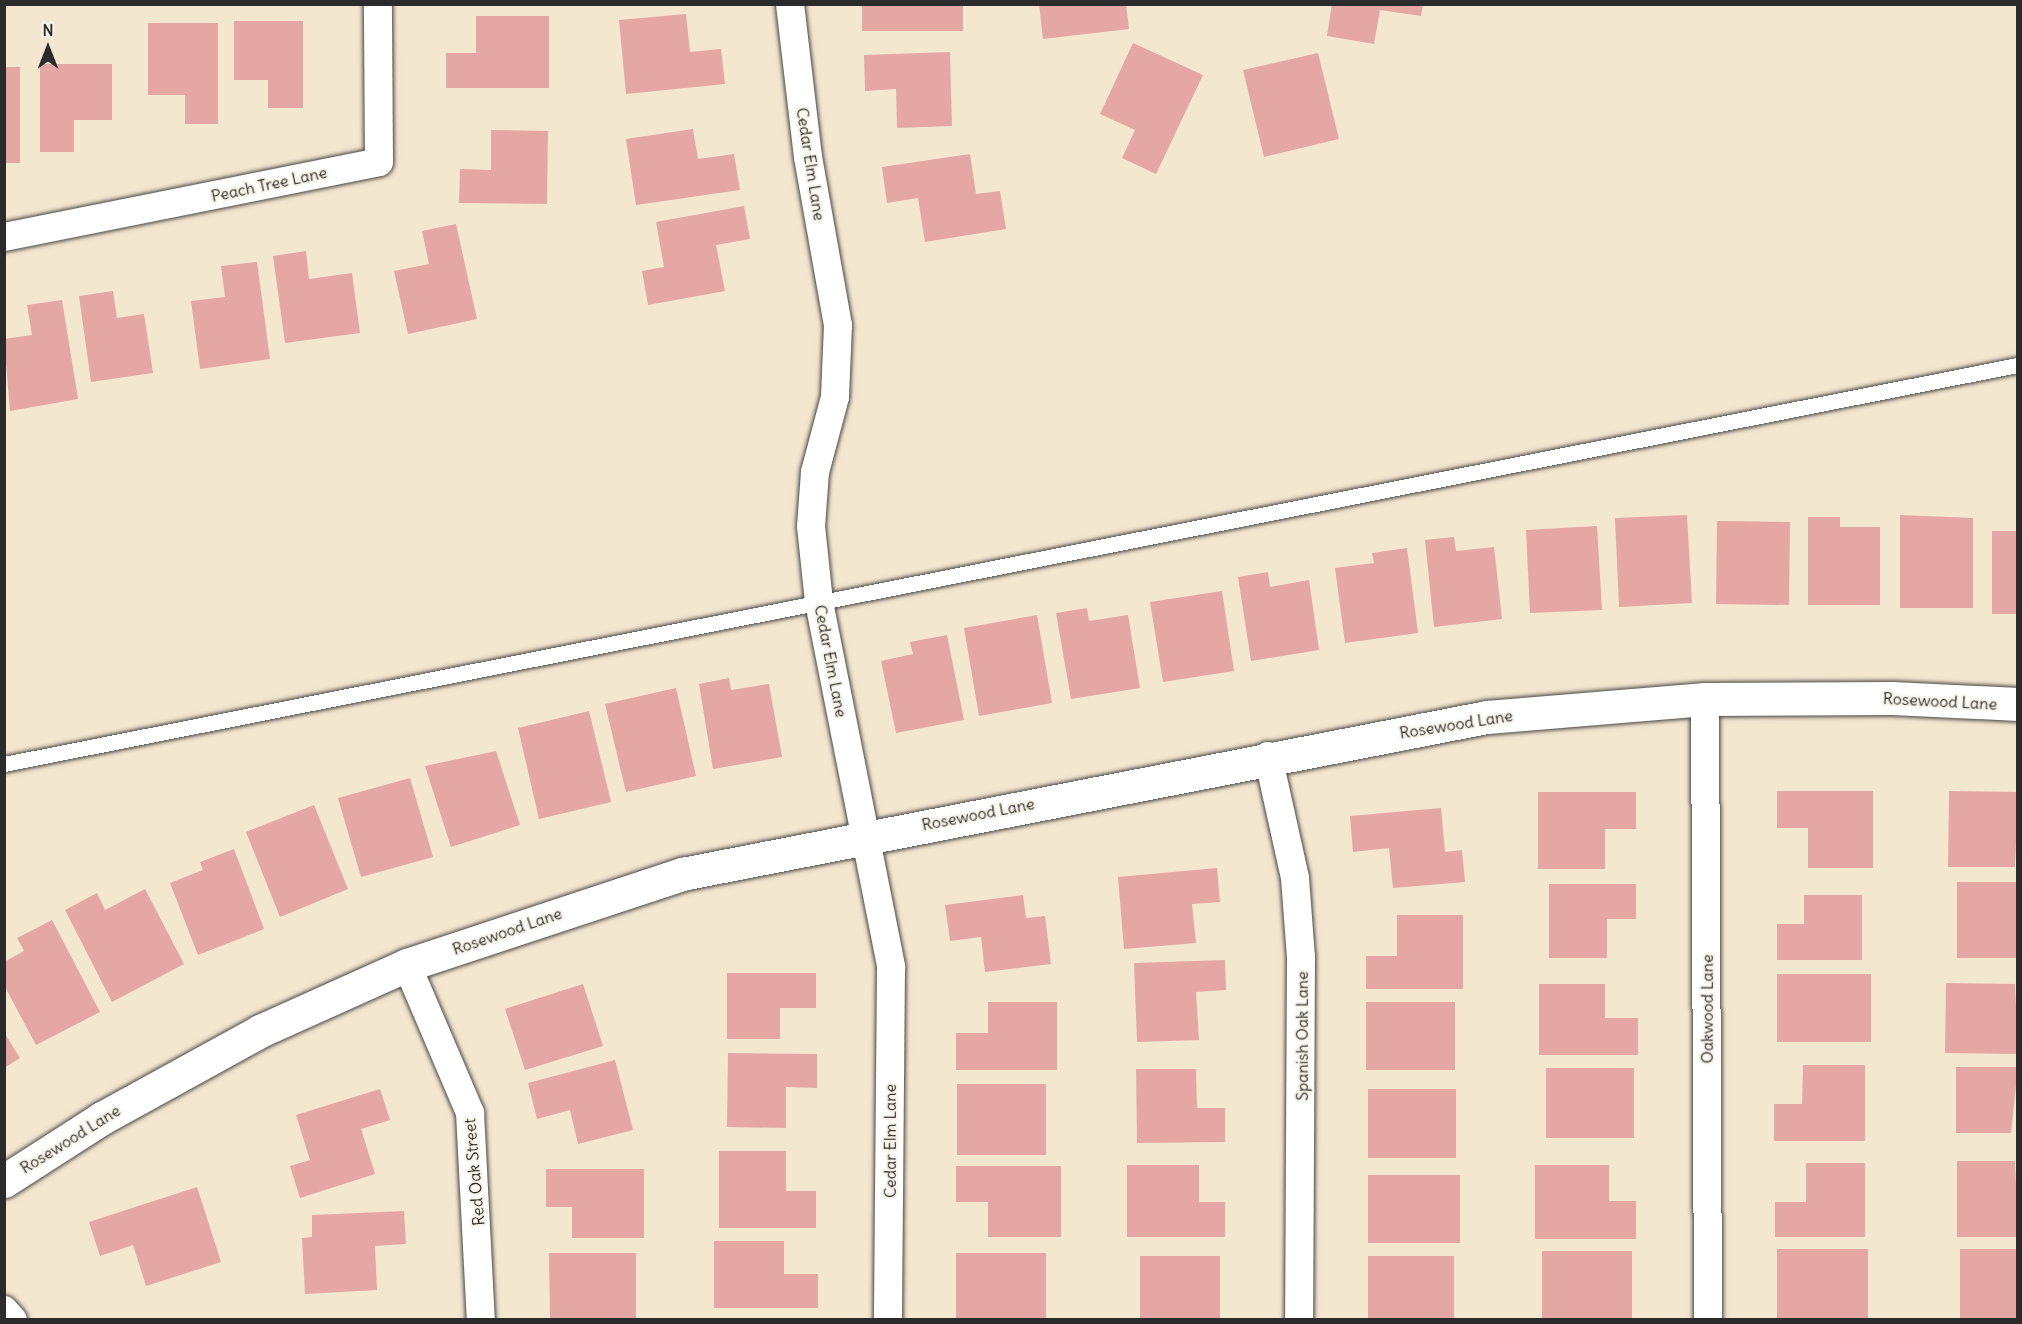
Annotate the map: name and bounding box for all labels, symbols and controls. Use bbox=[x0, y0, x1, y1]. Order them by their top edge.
north arrow bbox=[18, 18, 78, 78]
text: N bbox=[42, 20, 54, 40]
street label: Cedar Elm Lane bbox=[793, 106, 829, 222]
street label: Peach Tree Lane bbox=[209, 162, 329, 206]
street label: Cedar Elm Lane bbox=[811, 603, 851, 719]
street label: Rosewood Lane bbox=[1882, 688, 1998, 714]
street label: Rosewood Lane bbox=[1398, 706, 1514, 742]
street label: Rosewood Lane bbox=[920, 794, 1036, 834]
street label: Rosewood Lane bbox=[450, 903, 564, 959]
street label: Oakwood Lane bbox=[1697, 954, 1717, 1064]
street label: Spanish Oak Lane bbox=[1292, 971, 1312, 1101]
street label: Cedar Elm Lane bbox=[880, 1084, 900, 1198]
street label: Rosewood Lane bbox=[16, 1101, 124, 1177]
street label: Red Oak Street bbox=[460, 1117, 488, 1227]

